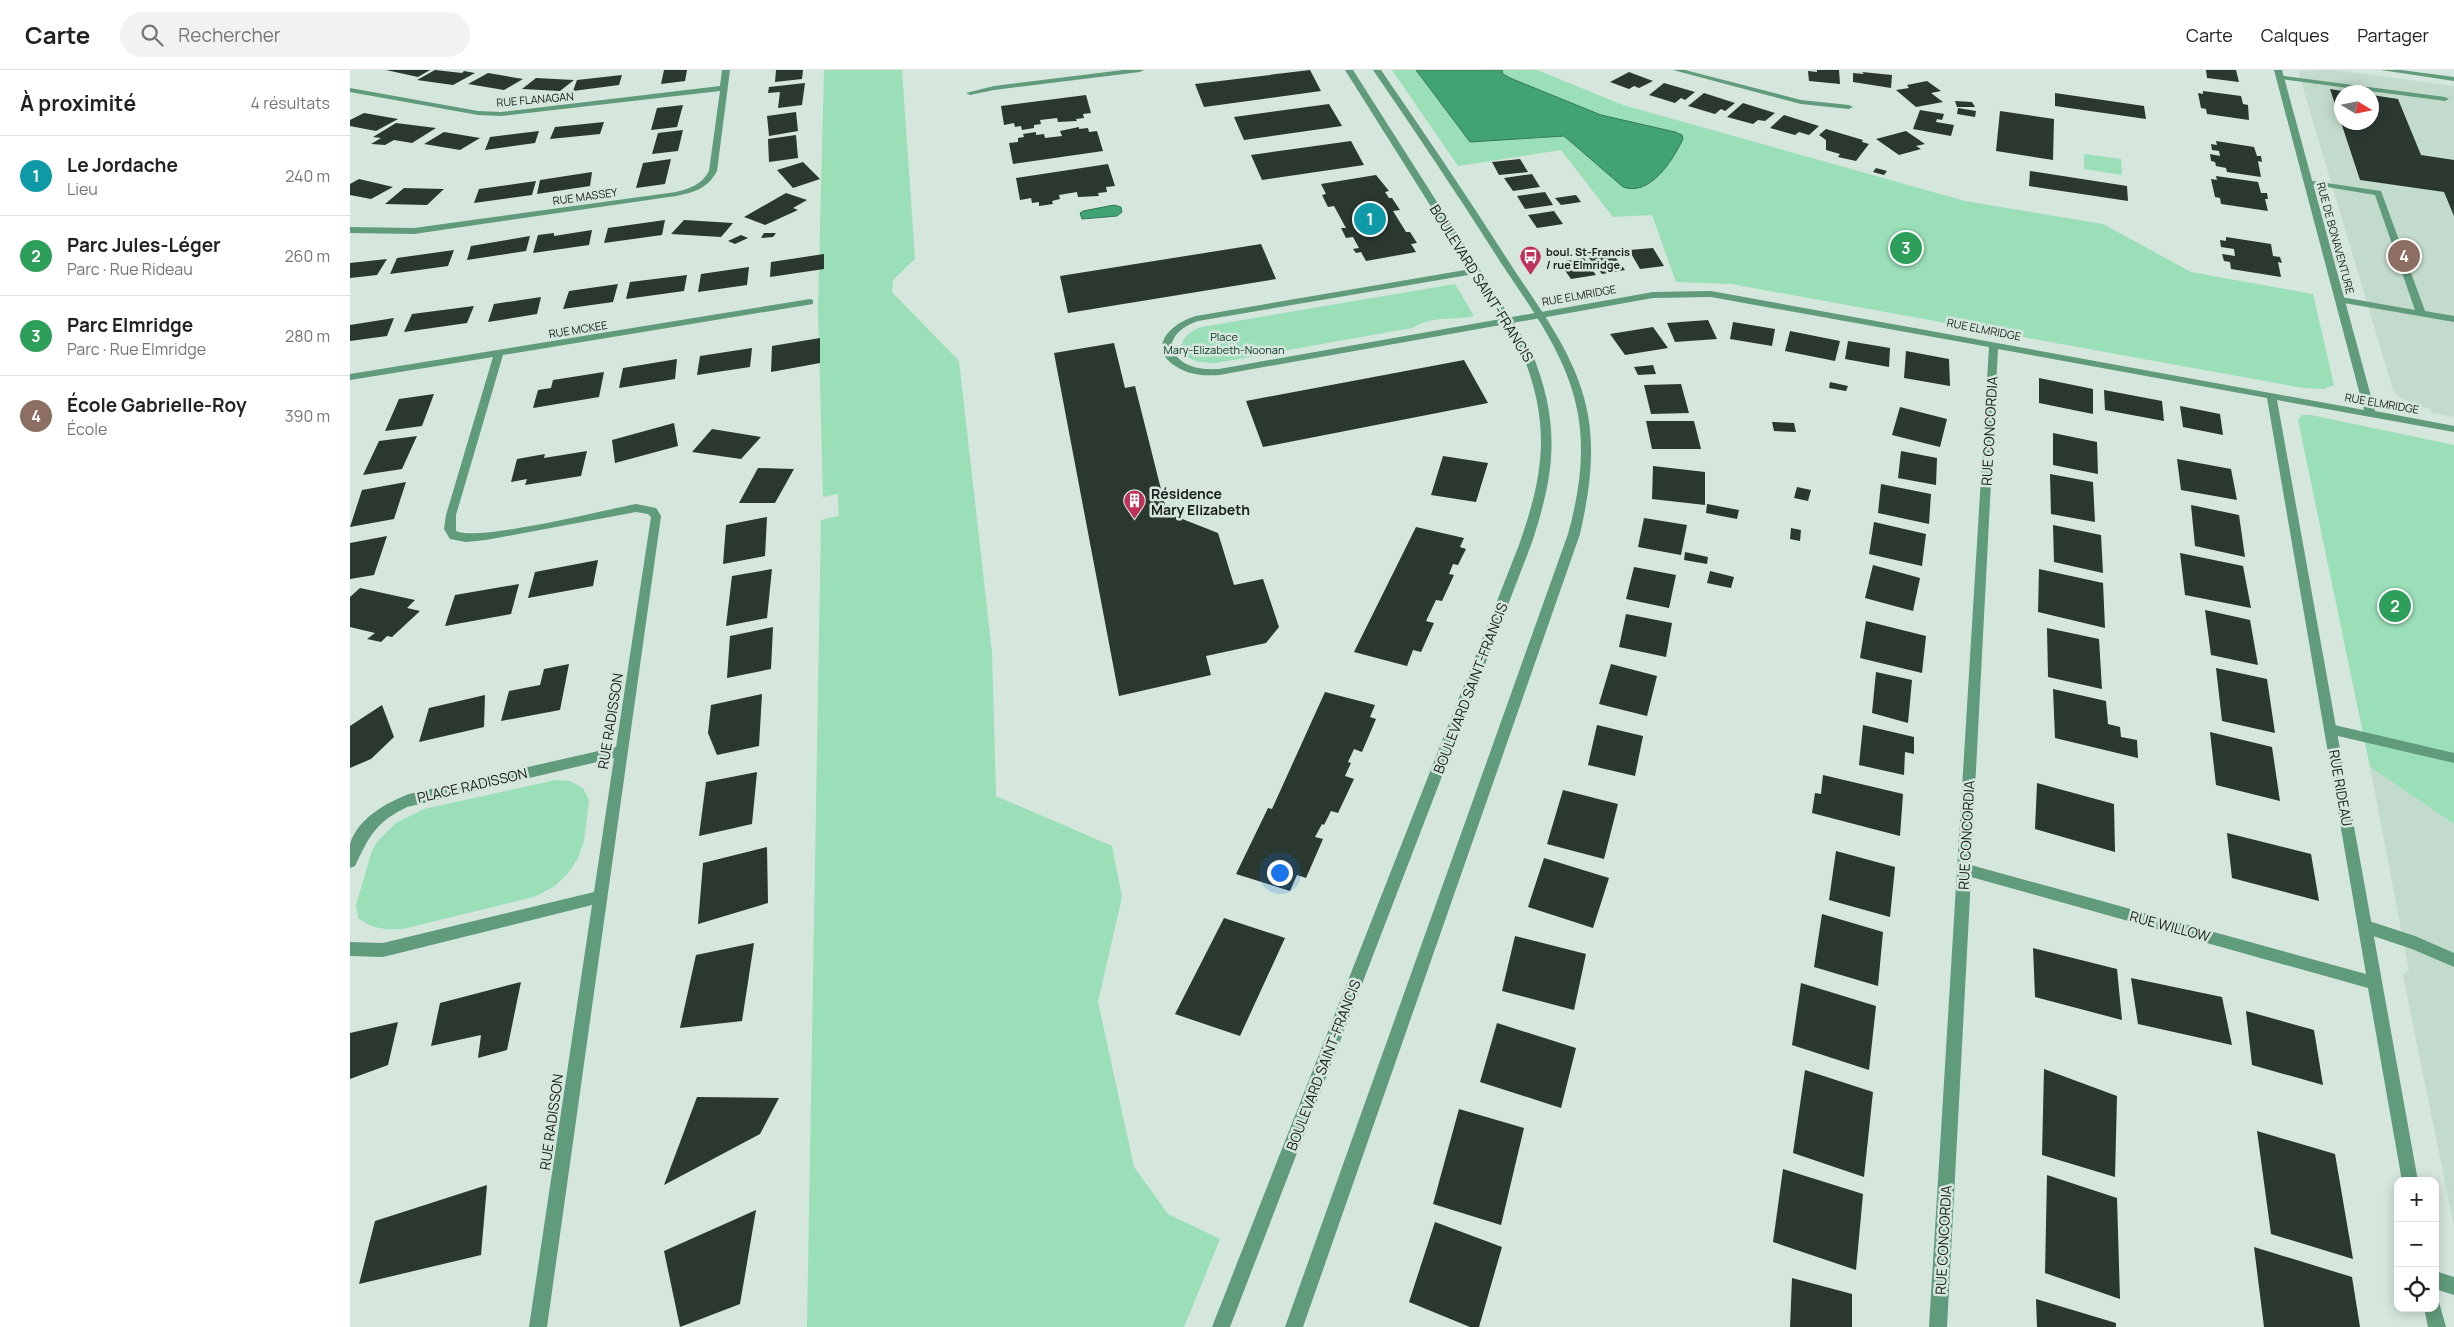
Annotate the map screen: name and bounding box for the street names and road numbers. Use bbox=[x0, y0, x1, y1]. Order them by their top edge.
street label: RUE FLANAGAN bbox=[496, 88, 574, 110]
street label: RUE DE BONAVENTURE bbox=[2314, 180, 2358, 296]
street label: RUE MASSEY bbox=[552, 184, 619, 208]
street label: BOULEVARD SAINT-FRANCIS bbox=[1426, 201, 1538, 365]
street label: RUE ELMRIDGE bbox=[1541, 281, 1617, 309]
street label: RUE ELMRIDGE bbox=[1946, 314, 2022, 344]
street label: RUE MCKEE bbox=[548, 317, 608, 341]
street label: RUE CONCORDIA bbox=[1977, 376, 2001, 486]
street label: RUE ELMRIDGE bbox=[2344, 389, 2420, 417]
street label: BOULEVARD SAINT-FRANCIS bbox=[1429, 599, 1512, 776]
street label: RUE RADISSON bbox=[593, 672, 627, 770]
street label: RUE RIDEAU bbox=[2325, 748, 2357, 828]
street label: PLACE RADISSON bbox=[415, 763, 529, 807]
street label: RUE CONCORDIA bbox=[1954, 780, 1978, 890]
street label: RUE WILLOW bbox=[2128, 906, 2212, 946]
street label: BOULEVARD SAINT-FRANCIS bbox=[1282, 976, 1365, 1153]
street label: RUE RADISSON bbox=[535, 1073, 567, 1171]
street label: RUE CONCORDIA bbox=[1931, 1185, 1955, 1295]

